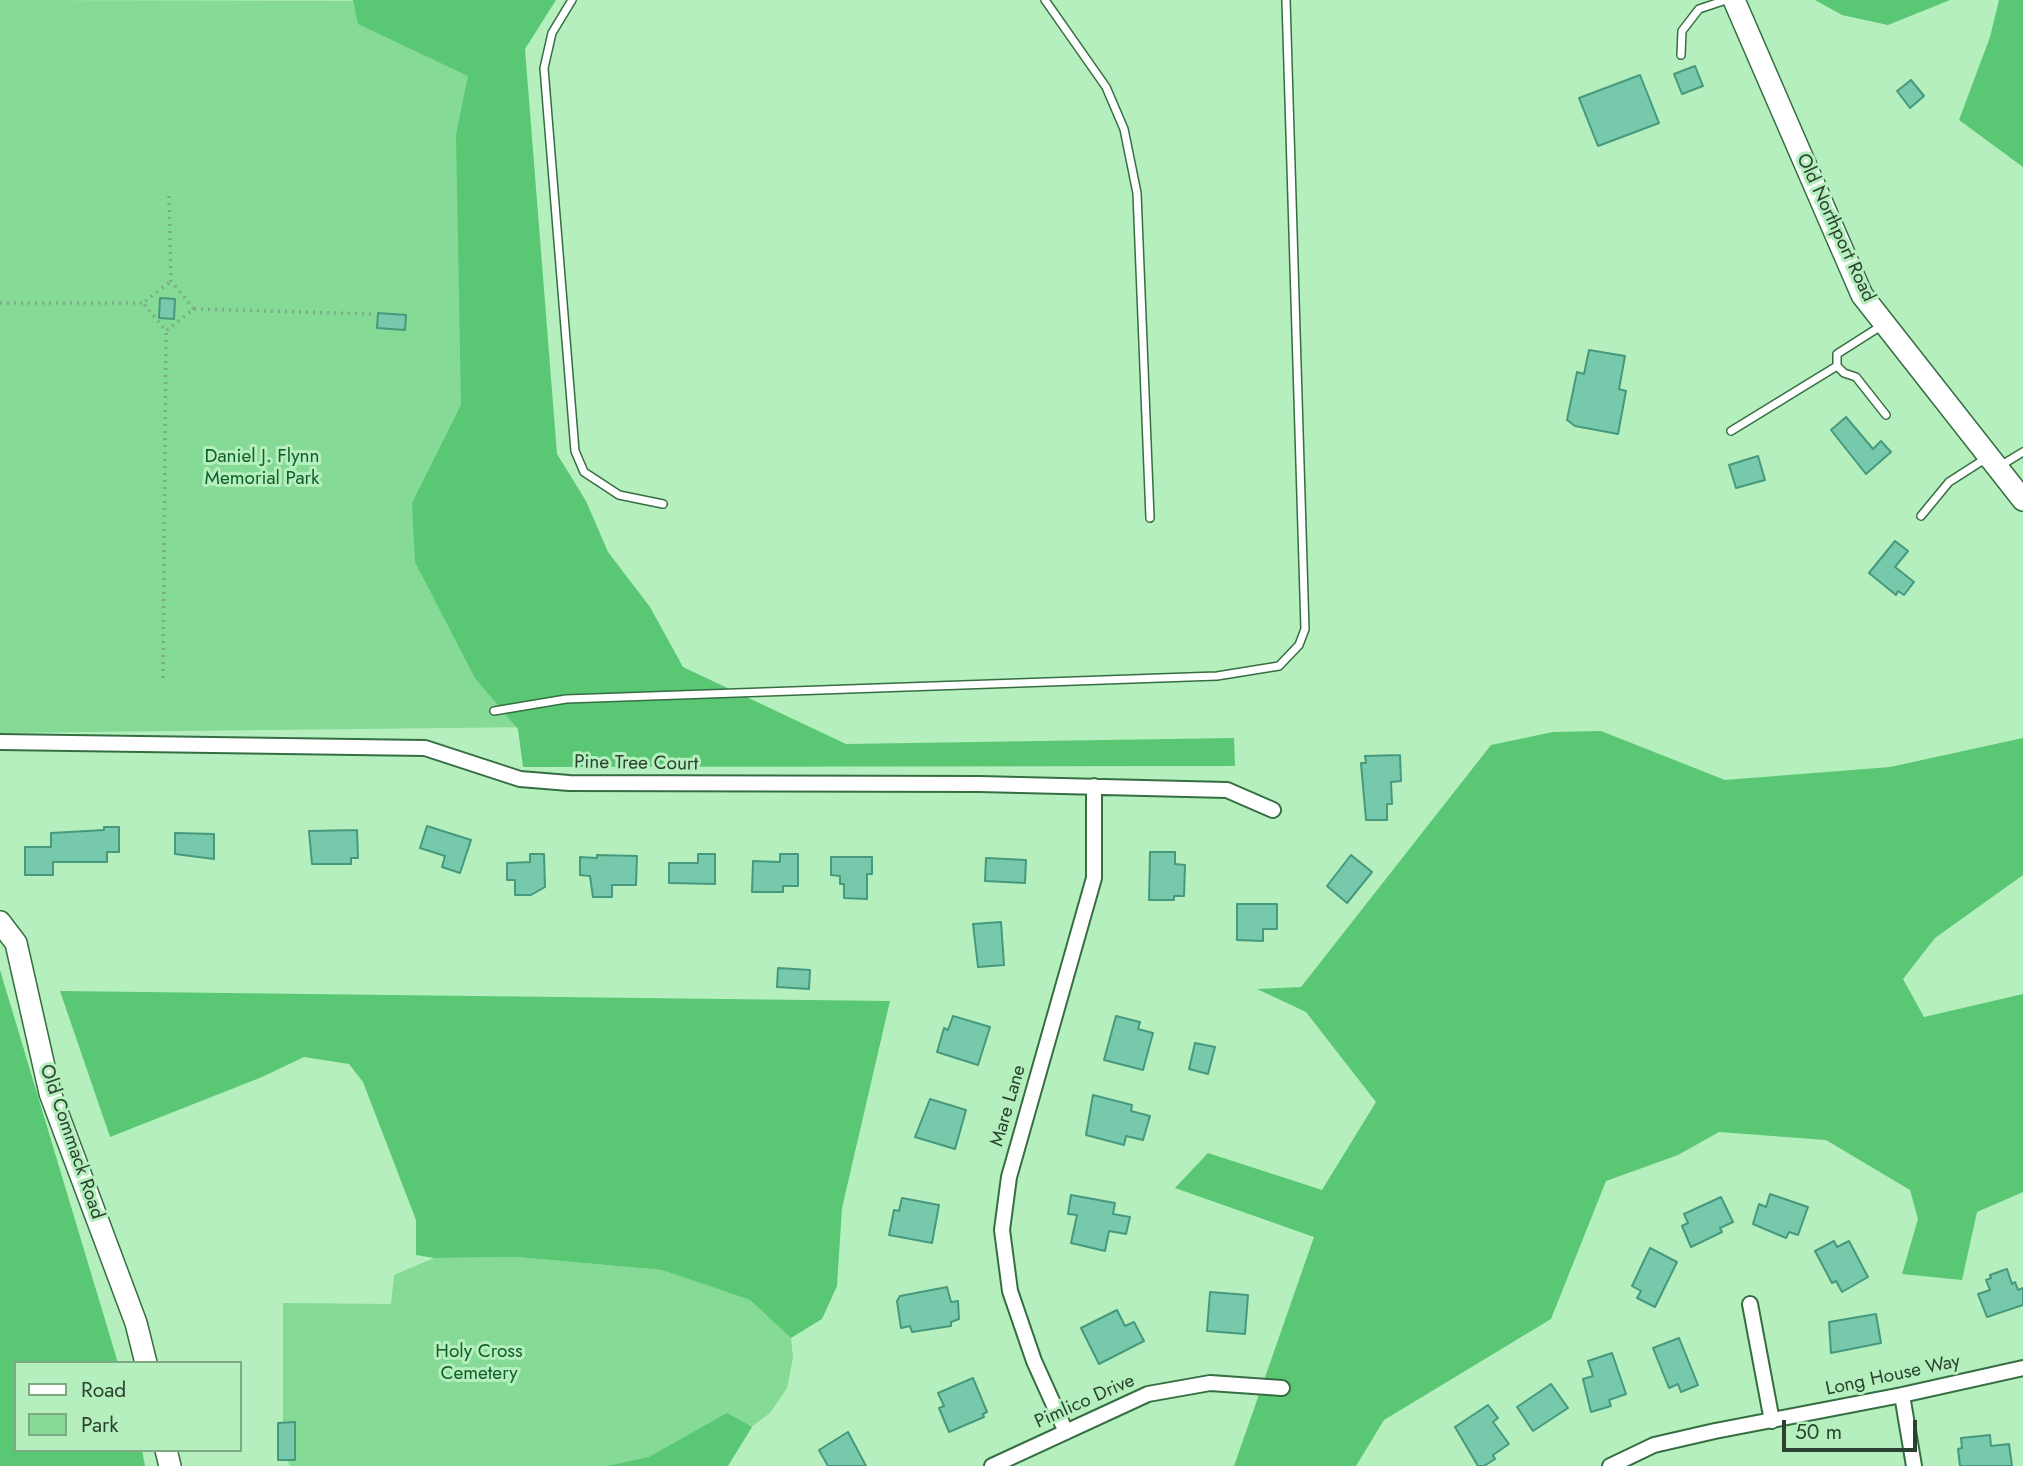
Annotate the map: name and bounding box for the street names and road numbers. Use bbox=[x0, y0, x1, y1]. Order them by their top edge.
street label: Old Northport Road bbox=[1791, 150, 1879, 306]
street label: Pine Tree Court bbox=[574, 752, 698, 776]
street label: Old Commack Road bbox=[34, 1062, 108, 1222]
street label: Mare Lane bbox=[987, 1063, 1031, 1149]
street label: Long House Way bbox=[1824, 1351, 1962, 1401]
street label: Pimlico Drive bbox=[1032, 1370, 1138, 1434]

